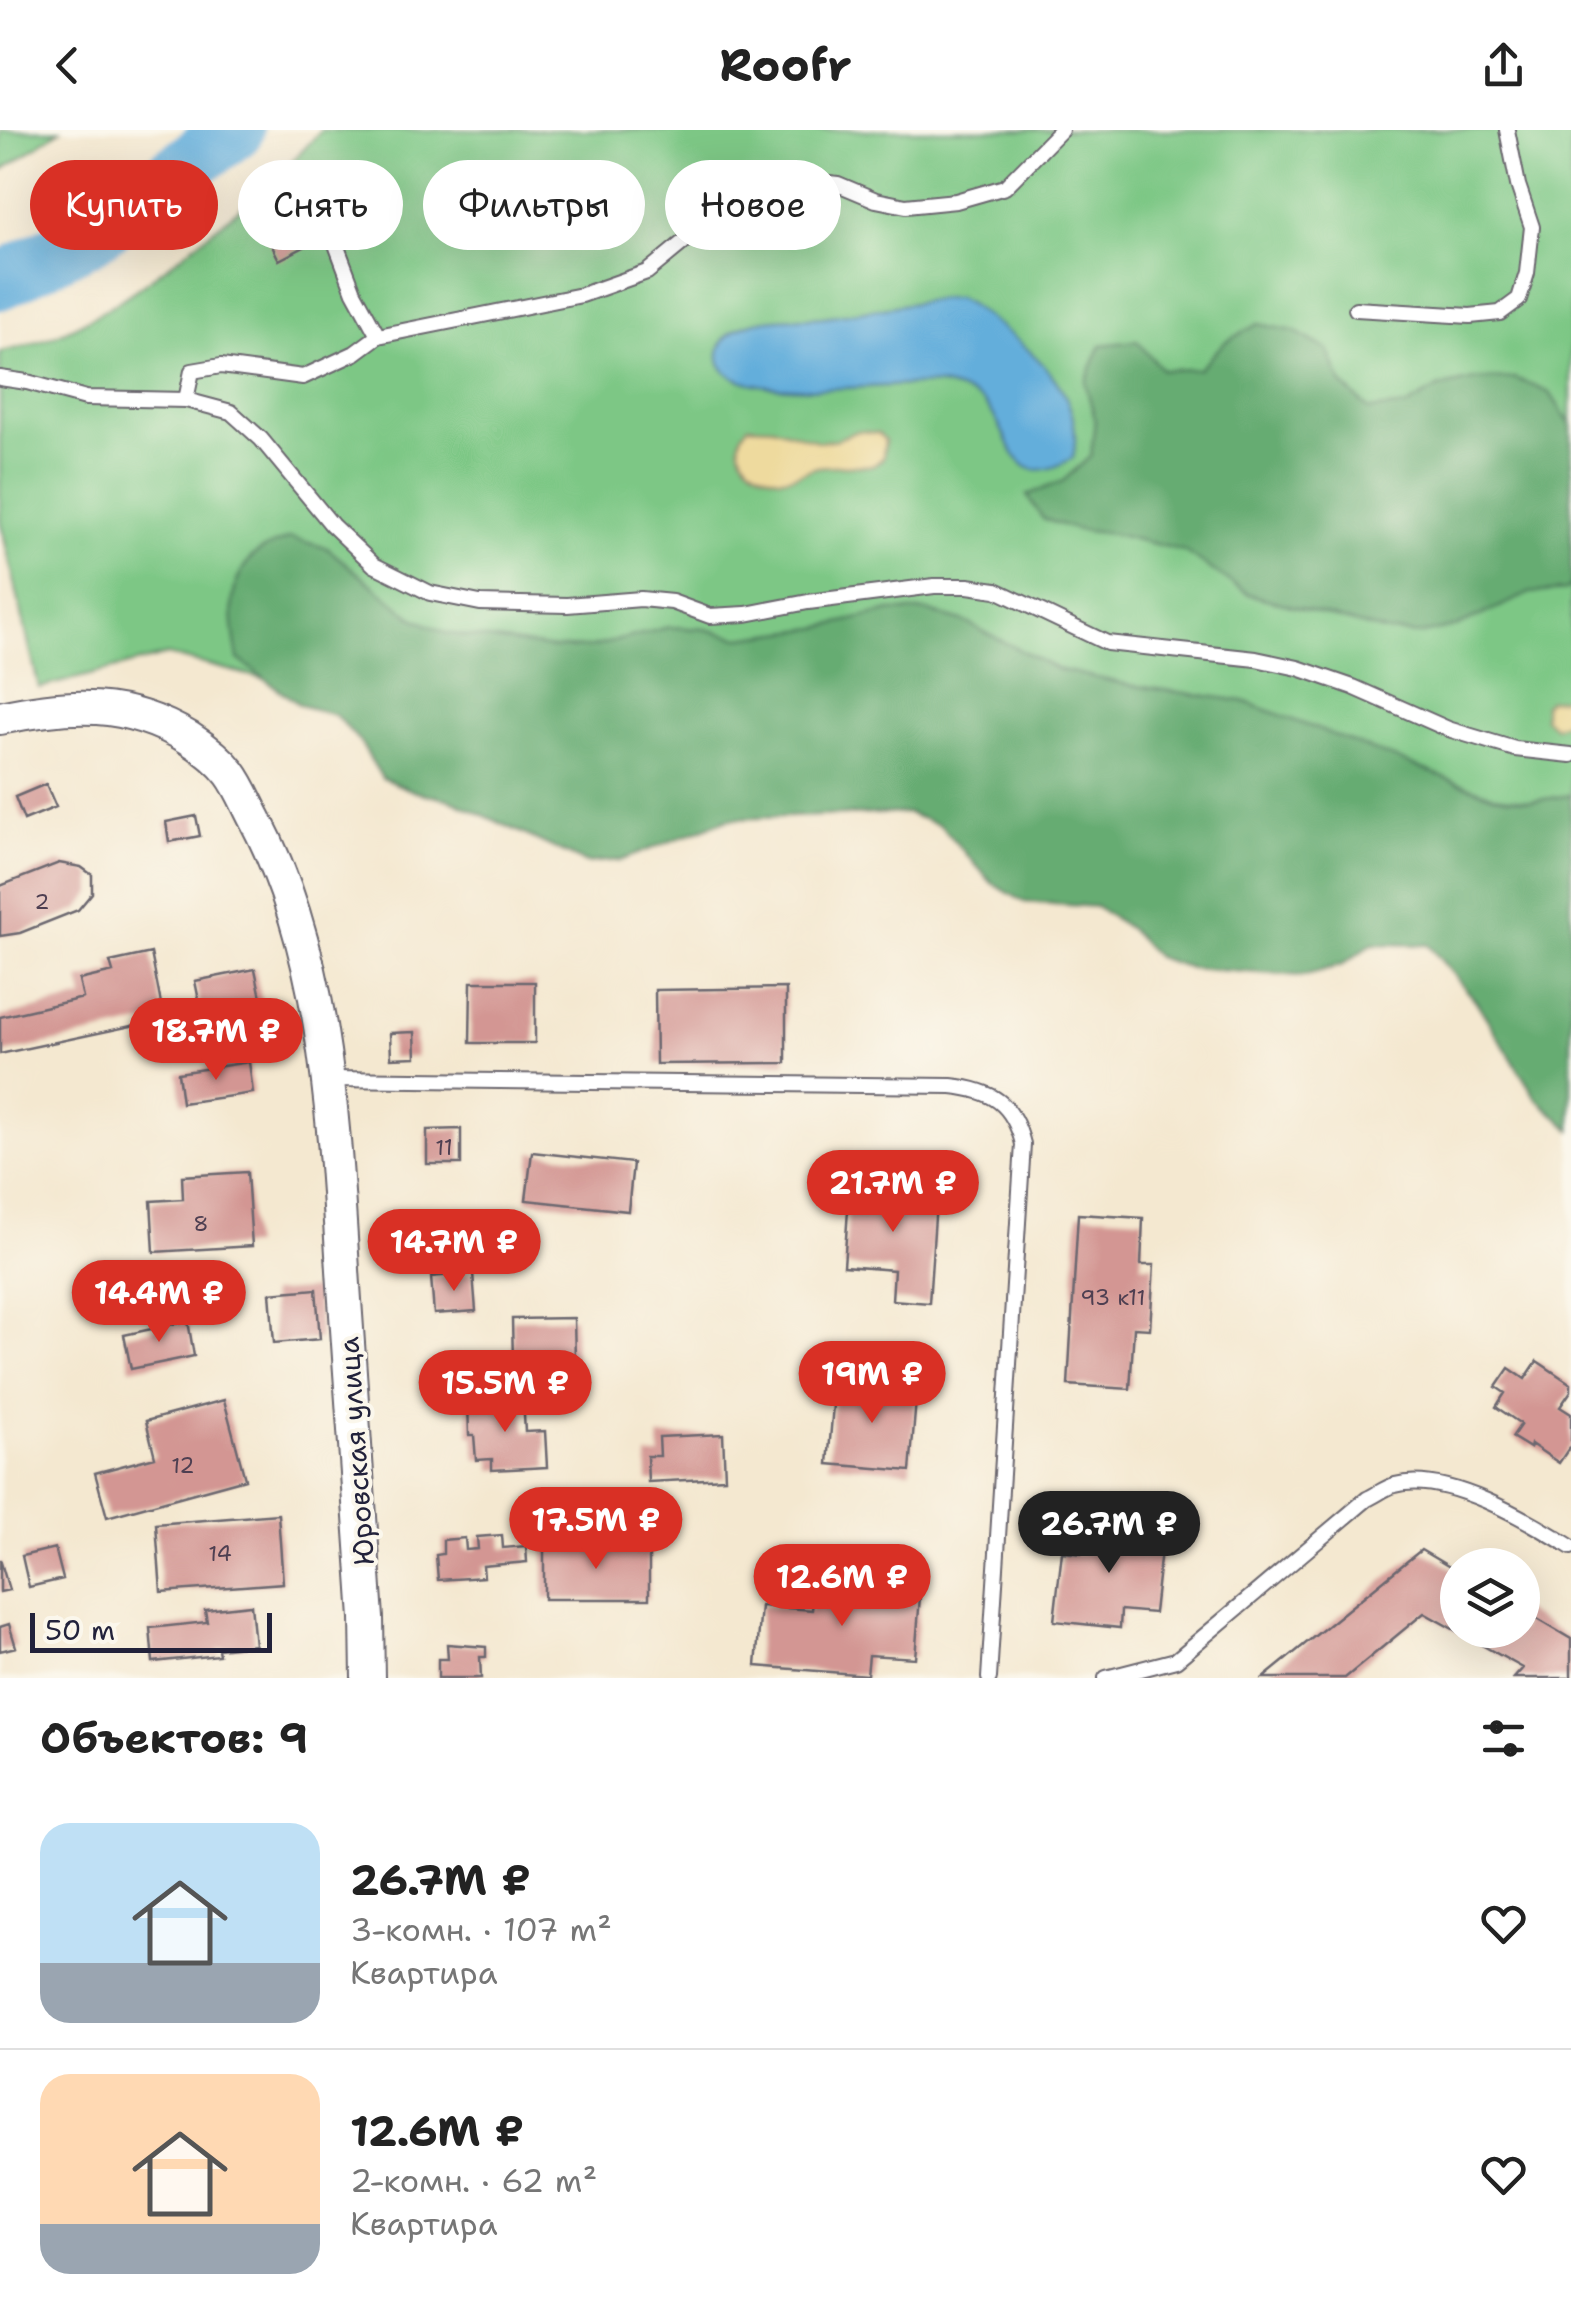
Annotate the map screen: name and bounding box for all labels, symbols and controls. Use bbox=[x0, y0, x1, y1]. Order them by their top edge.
text: Roofr bbox=[719, 35, 852, 95]
icon: back bbox=[40, 38, 95, 93]
icon: share bbox=[1476, 38, 1531, 93]
chip: Купить bbox=[30, 160, 218, 250]
chip: Снять bbox=[238, 160, 403, 250]
chip: Фильтры bbox=[423, 160, 645, 250]
chip: Новое bbox=[665, 160, 841, 250]
house number: 2 bbox=[34, 887, 50, 916]
pin: 18.7M ₽ bbox=[124, 998, 308, 1083]
text: 18.7M ₽ bbox=[151, 1009, 281, 1052]
house number: 11 bbox=[435, 1133, 453, 1162]
pin: 21.7M ₽ bbox=[801, 1150, 985, 1235]
text: 21.7M ₽ bbox=[829, 1161, 957, 1204]
house number: 8 bbox=[193, 1209, 209, 1238]
pin: 14.7M ₽ bbox=[362, 1209, 546, 1294]
text: 14.7M ₽ bbox=[390, 1220, 518, 1263]
pin: 14.4M ₽ bbox=[67, 1260, 251, 1345]
text: 14.4M ₽ bbox=[94, 1271, 224, 1314]
house number: 93 к11 bbox=[1080, 1283, 1146, 1312]
street label: Юровская улица bbox=[329, 1335, 383, 1567]
pin: 19M ₽ bbox=[802, 1341, 942, 1426]
pin: 15.5M ₽ bbox=[413, 1350, 597, 1435]
text: 19M ₽ bbox=[821, 1352, 923, 1395]
text: 15.5M ₽ bbox=[441, 1361, 569, 1404]
house number: 12 bbox=[171, 1451, 195, 1480]
pin: 17.5M ₽ bbox=[504, 1487, 688, 1572]
pin: 26.7M ₽ bbox=[1017, 1491, 1201, 1576]
text: 17.5M ₽ bbox=[531, 1498, 661, 1541]
text: 26.7M ₽ bbox=[1040, 1502, 1178, 1545]
house number: 14 bbox=[208, 1539, 232, 1568]
pin: 12.6M ₽ bbox=[750, 1544, 934, 1629]
map controls bbox=[1440, 1548, 1540, 1648]
button: layers bbox=[1440, 1548, 1540, 1648]
text: 12.6M ₽ bbox=[776, 1555, 908, 1598]
scale bar bbox=[30, 1608, 272, 1652]
text: 50 m bbox=[45, 1611, 115, 1649]
text: Объектов: 9 bbox=[40, 1710, 308, 1766]
icon: filters bbox=[1476, 1711, 1531, 1766]
text: 26.7M ₽ bbox=[350, 1852, 531, 1908]
icon: home bbox=[120, 1863, 240, 1983]
icon: heart bbox=[1476, 1896, 1531, 1951]
text: 3-комн. · 107 m² bbox=[350, 1908, 612, 1951]
text: Квартира bbox=[350, 1951, 498, 1994]
text: 12.6M ₽ bbox=[350, 2103, 524, 2159]
icon: home bbox=[120, 2114, 240, 2234]
icon: heart bbox=[1476, 2147, 1531, 2202]
text: 2-комн. · 62 m² bbox=[350, 2159, 597, 2202]
text: Квартира bbox=[350, 2202, 498, 2245]

